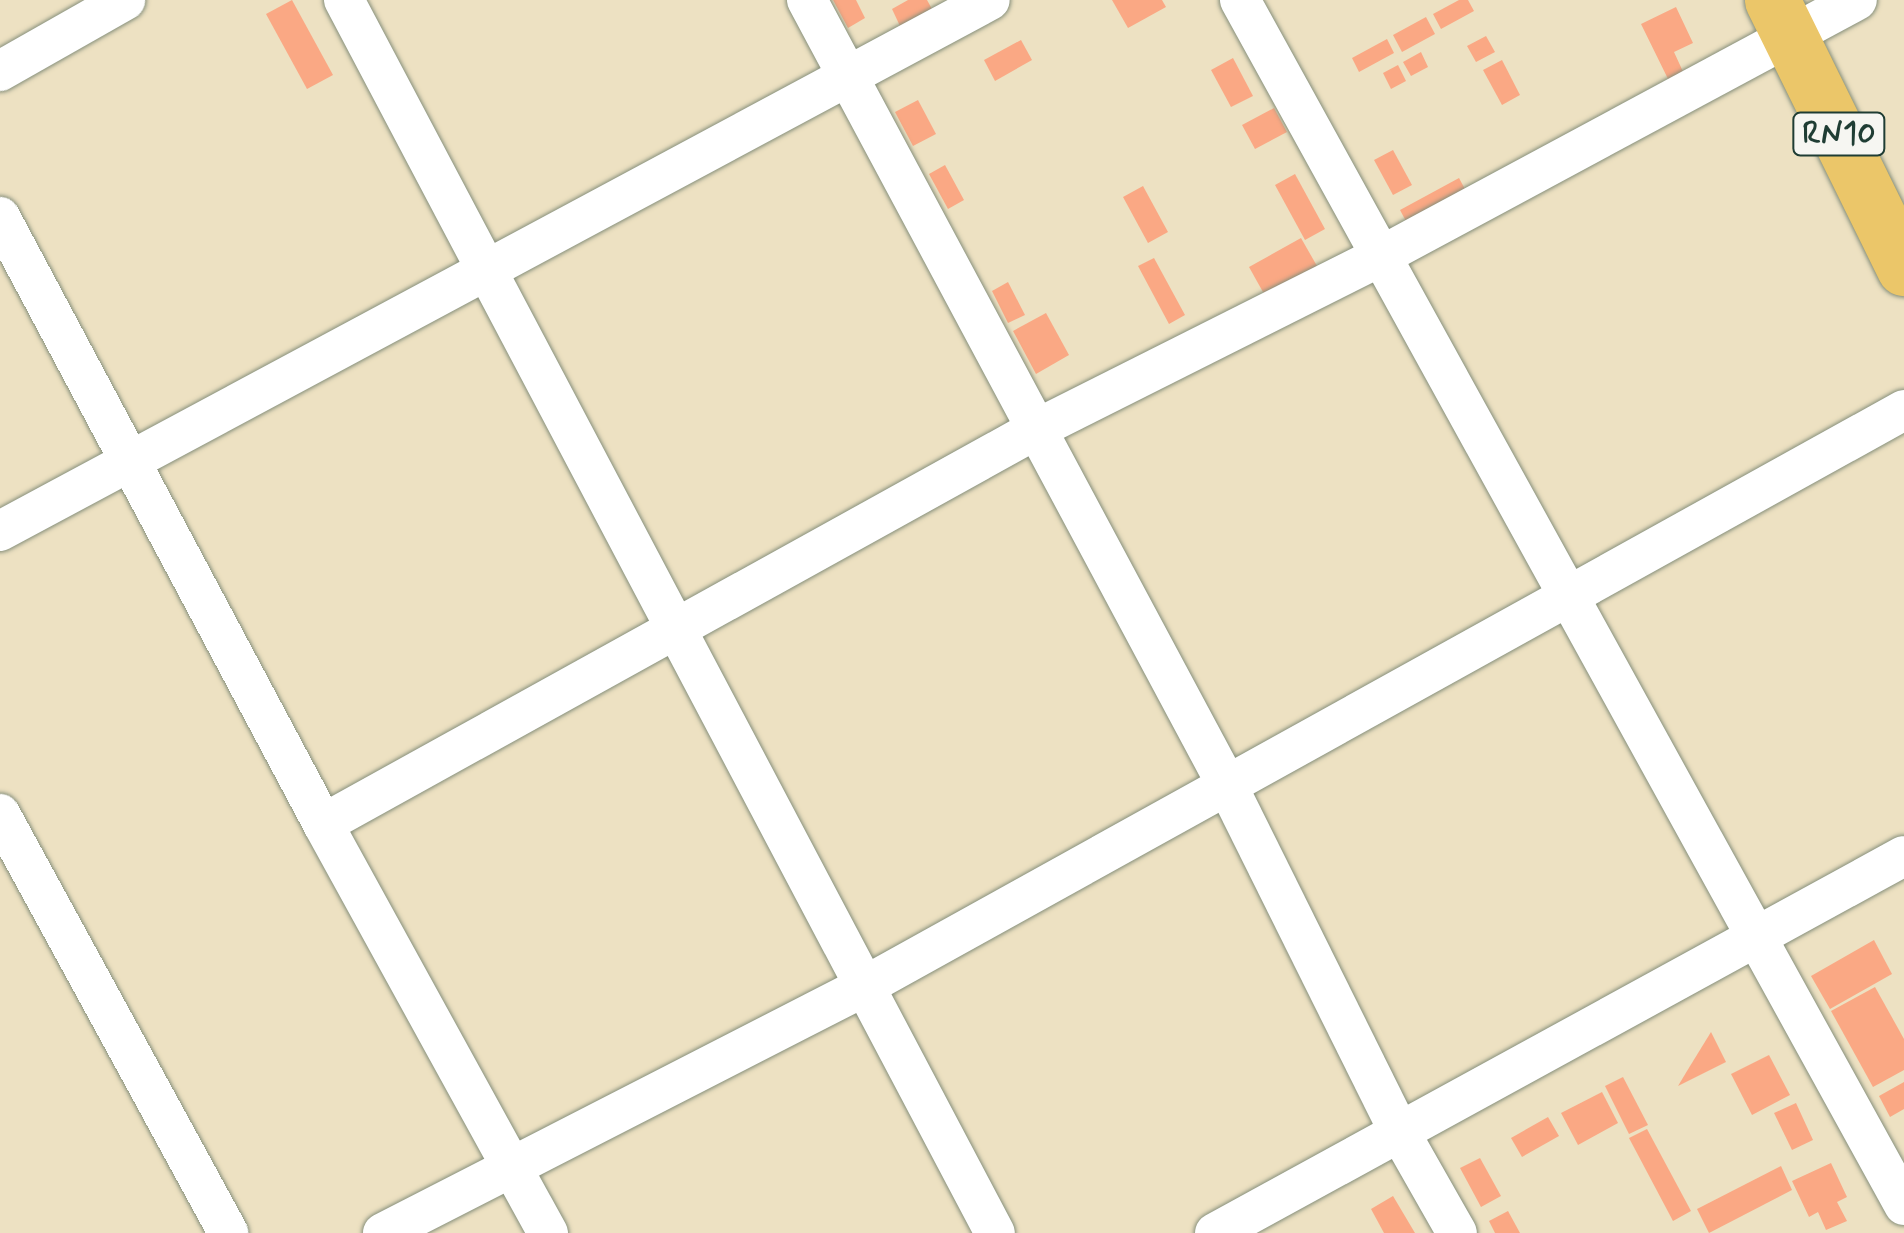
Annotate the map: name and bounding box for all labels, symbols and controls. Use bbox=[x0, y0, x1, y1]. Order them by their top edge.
road number: RN10 bbox=[1792, 107, 1886, 161]

